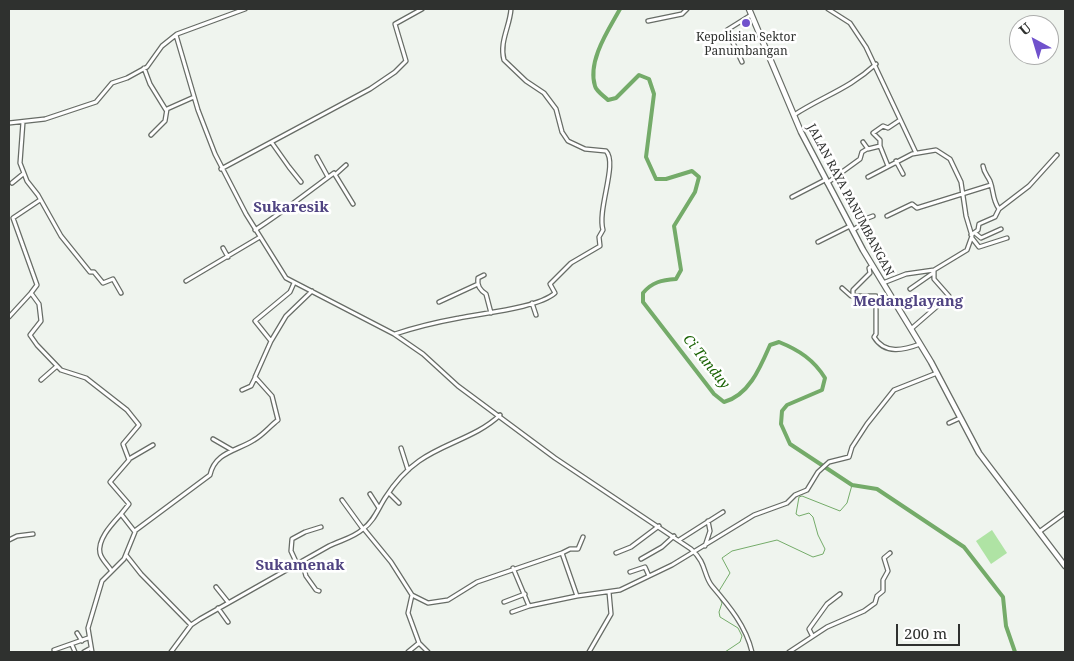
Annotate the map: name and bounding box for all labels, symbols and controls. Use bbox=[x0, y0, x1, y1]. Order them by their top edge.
north arrow bbox=[1009, 15, 1059, 65]
marker: Kepolisian Sektor Panumbangan bbox=[740, 17, 752, 29]
text: U bbox=[1015, 18, 1035, 39]
place label: Kepolisian Sektor Panumbangan bbox=[696, 31, 796, 59]
street label: JALAN RAYA PANUMBANGAN bbox=[804, 121, 896, 279]
district label: Sukaresik bbox=[253, 199, 329, 217]
district label: Medanglayang bbox=[853, 293, 963, 311]
water label: Ci Tanduy bbox=[679, 331, 733, 393]
district label: Sukamenak bbox=[255, 557, 345, 575]
scale bar bbox=[899, 614, 963, 646]
text: 200 m bbox=[904, 623, 947, 643]

